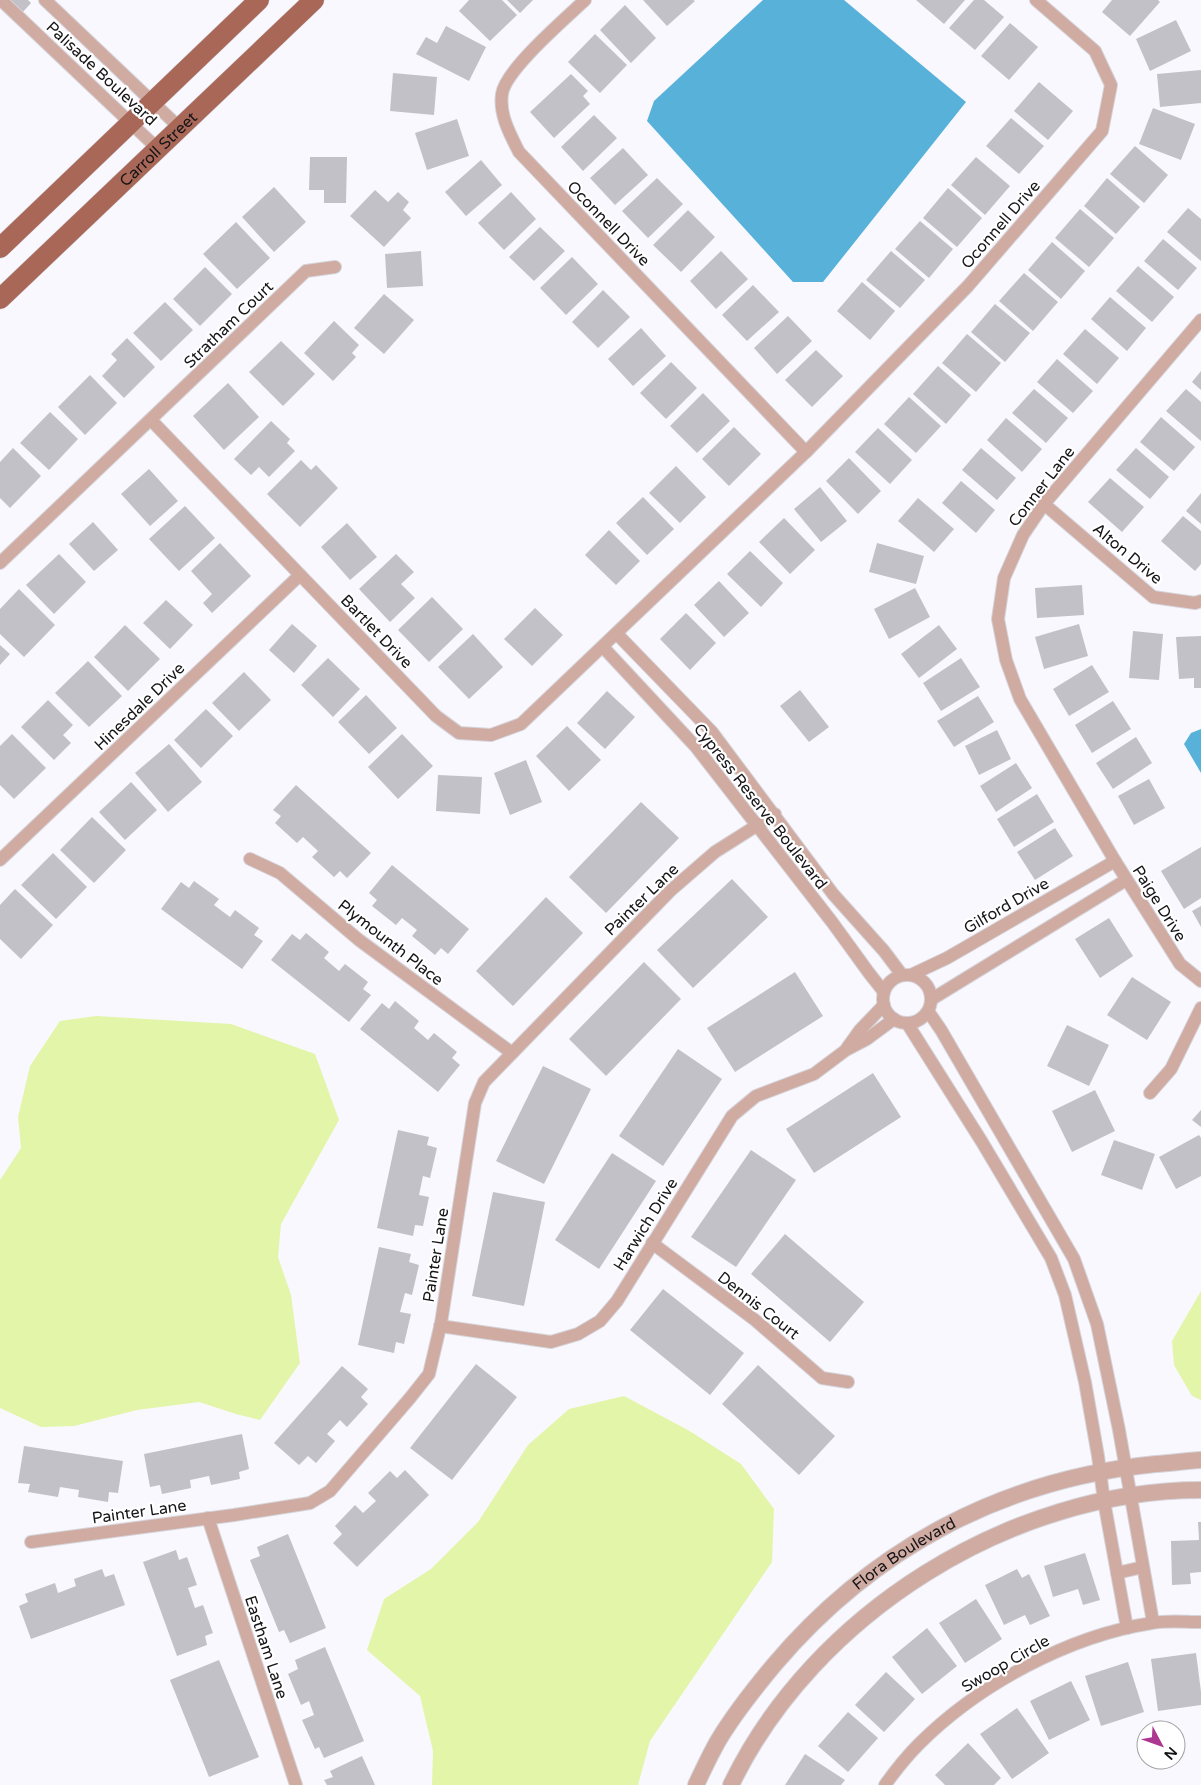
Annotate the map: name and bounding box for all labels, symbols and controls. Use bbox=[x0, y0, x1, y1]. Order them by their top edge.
street label: Palisade Boulevard bbox=[42, 17, 161, 130]
street label: Carroll Street bbox=[116, 108, 202, 191]
street label: Oconnell Drive bbox=[957, 176, 1045, 273]
street label: Oconnell Drive bbox=[563, 177, 654, 271]
street label: Stratham Court bbox=[180, 277, 278, 372]
street label: Conner Lane bbox=[1004, 442, 1079, 531]
street label: Alton Drive bbox=[1088, 519, 1166, 589]
street label: Bartlet Drive bbox=[336, 591, 416, 673]
street label: Hinesdale Drive bbox=[90, 659, 189, 755]
street label: Cypress Reserve Boulevard bbox=[689, 720, 831, 894]
street label: Painter Lane bbox=[601, 859, 683, 940]
street label: Paige Drive bbox=[1128, 862, 1190, 945]
street label: Gilford Drive bbox=[960, 873, 1053, 938]
street label: Plymounth Place bbox=[334, 895, 447, 990]
street label: Harwich Drive bbox=[609, 1174, 682, 1275]
street label: Painter Lane bbox=[419, 1207, 453, 1304]
street label: Dennis Court bbox=[713, 1268, 803, 1344]
street label: Painter Lane bbox=[91, 1495, 188, 1529]
street label: Flora Boulevard bbox=[849, 1513, 959, 1595]
street label: Eastham Lane bbox=[240, 1593, 292, 1701]
street label: Swoop Circle bbox=[958, 1631, 1053, 1697]
north arrow bbox=[1136, 1720, 1186, 1770]
text: N bbox=[1160, 1743, 1181, 1763]

